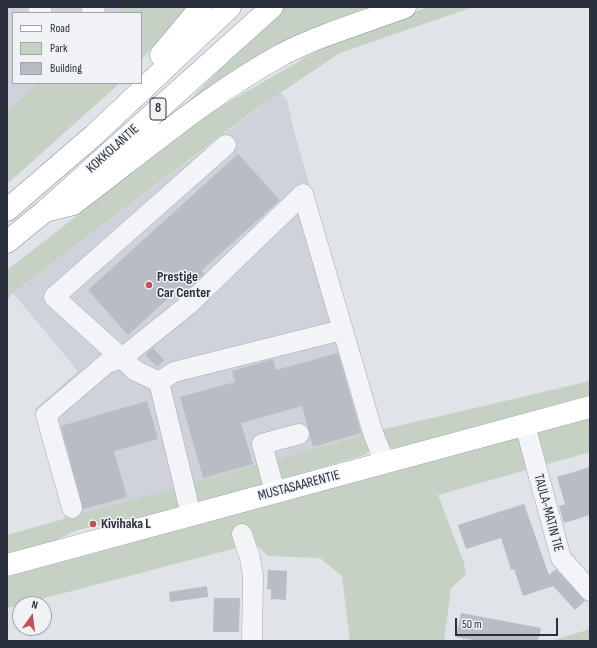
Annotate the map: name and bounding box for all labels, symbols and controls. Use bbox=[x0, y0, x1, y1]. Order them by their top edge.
legend bbox=[12, 12, 142, 84]
text: Road bbox=[50, 21, 70, 36]
text: Park bbox=[50, 41, 68, 56]
text: Building bbox=[50, 61, 82, 76]
road number: 8 bbox=[150, 98, 166, 120]
street label: KOKKOLANTIE bbox=[83, 121, 143, 177]
place label: Prestige Car Center bbox=[157, 269, 210, 302]
marker: Prestige Car Center bbox=[144, 280, 154, 290]
street label: MUSTASAARENTIE bbox=[256, 467, 342, 505]
street label: TAULA-MATIN TIE bbox=[530, 472, 566, 554]
place label: Kivihaka L bbox=[101, 516, 151, 532]
marker: Kivihaka L bbox=[88, 519, 98, 529]
north arrow bbox=[12, 596, 52, 636]
text: N bbox=[30, 598, 39, 612]
scale bar bbox=[457, 610, 560, 636]
text: 50 m bbox=[462, 617, 482, 632]

